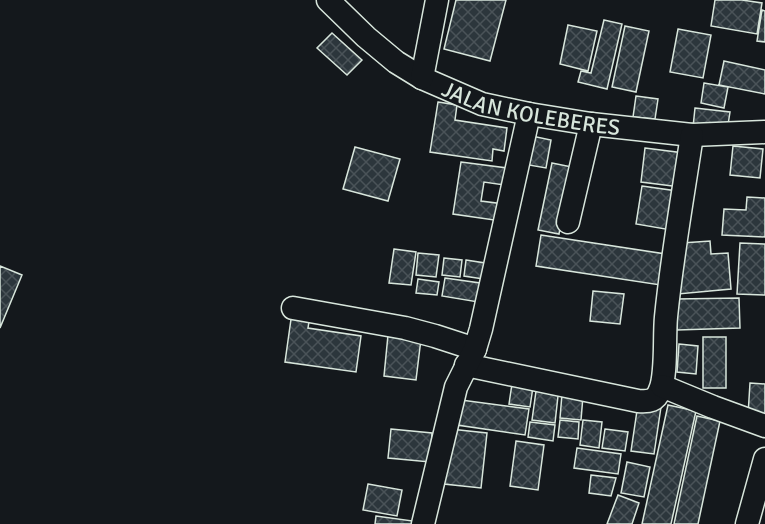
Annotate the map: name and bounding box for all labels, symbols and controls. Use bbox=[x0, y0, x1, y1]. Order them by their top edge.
street label: JALAN KOLEBERES bbox=[438, 75, 621, 141]

